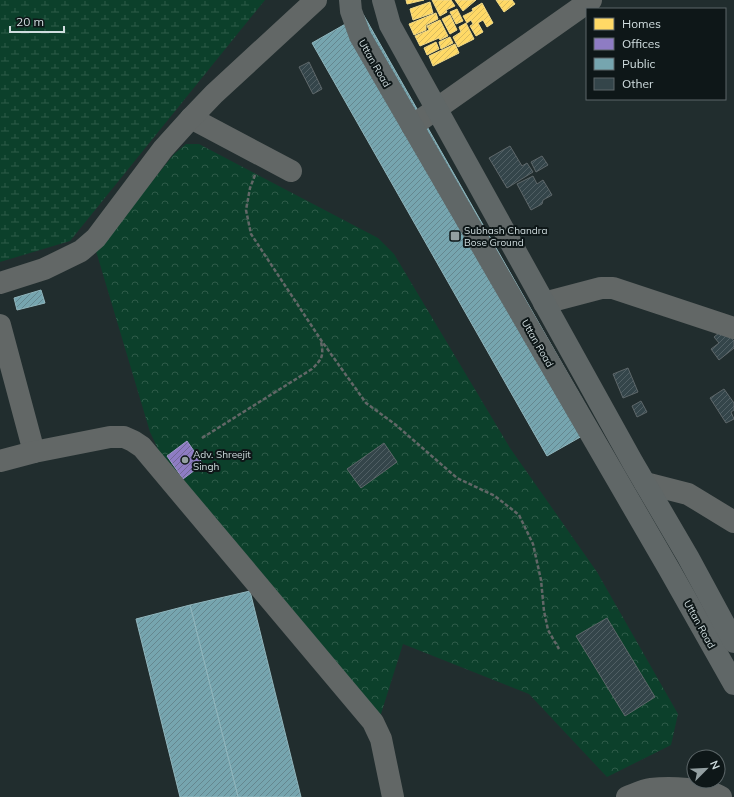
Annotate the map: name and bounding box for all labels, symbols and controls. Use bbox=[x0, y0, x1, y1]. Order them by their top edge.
scale bar bbox=[10, 8, 64, 34]
legend bbox=[586, 8, 726, 100]
text: 20 m bbox=[16, 14, 44, 29]
text: Homes bbox=[622, 16, 661, 31]
text: Offices bbox=[622, 36, 660, 51]
street label: Uttan Road bbox=[356, 37, 393, 90]
text: Public bbox=[622, 56, 656, 71]
text: Other bbox=[622, 76, 654, 91]
place label: Subhash Chandra Bose Ground bbox=[464, 224, 547, 249]
marker: Subhash Chandra Bose Ground bbox=[449, 230, 461, 242]
street label: Uttan Road bbox=[519, 317, 556, 370]
place label: Adv. Shreejit Singh bbox=[193, 448, 251, 473]
marker: Adv. Shreejit Singh bbox=[180, 455, 190, 465]
street label: Uttan Road bbox=[681, 598, 718, 651]
north arrow bbox=[686, 749, 726, 789]
text: N bbox=[707, 758, 723, 772]

